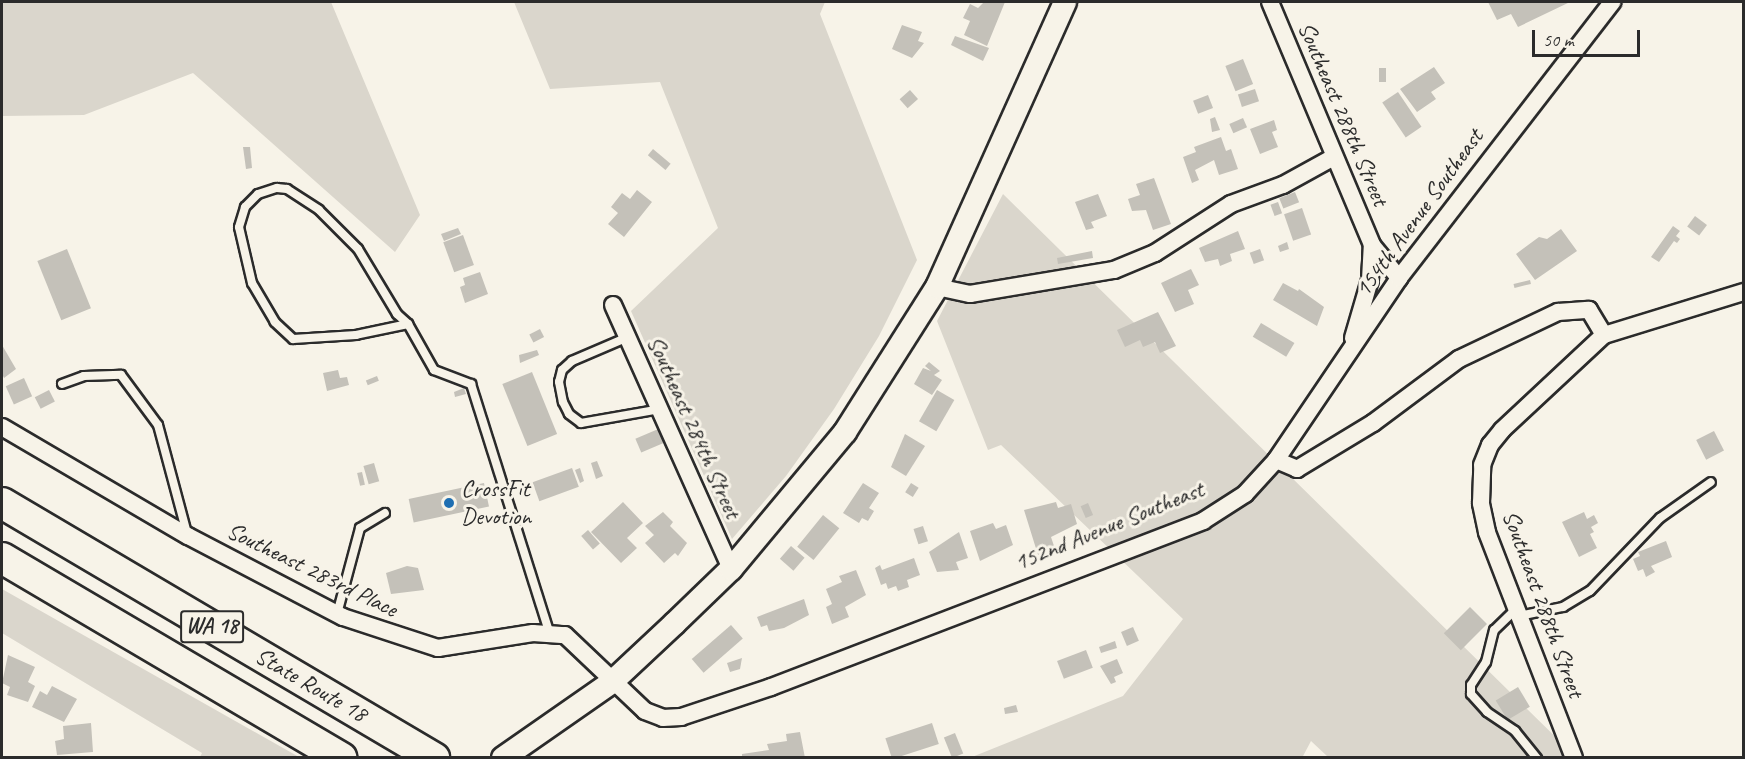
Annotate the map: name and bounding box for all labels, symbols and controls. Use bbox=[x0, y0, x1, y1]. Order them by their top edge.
street label: Southeast 288th Street bbox=[1291, 18, 1395, 210]
scale bar bbox=[1535, 18, 1643, 56]
text: 50 m bbox=[1543, 29, 1574, 51]
street label: 154th Avenue Southeast bbox=[1349, 124, 1489, 302]
street label: Southeast 284th Street bbox=[641, 331, 747, 523]
place label: CrossFit Devotion bbox=[461, 475, 531, 531]
street label: 152nd Avenue Southeast bbox=[1010, 475, 1208, 577]
marker: CrossFit Devotion bbox=[442, 496, 456, 510]
street label: Southeast 288th Street bbox=[1496, 506, 1590, 702]
street label: Southeast 283rd Place bbox=[222, 516, 402, 624]
road number: WA 18 bbox=[179, 608, 245, 646]
street label: State Route 18 bbox=[250, 641, 372, 729]

